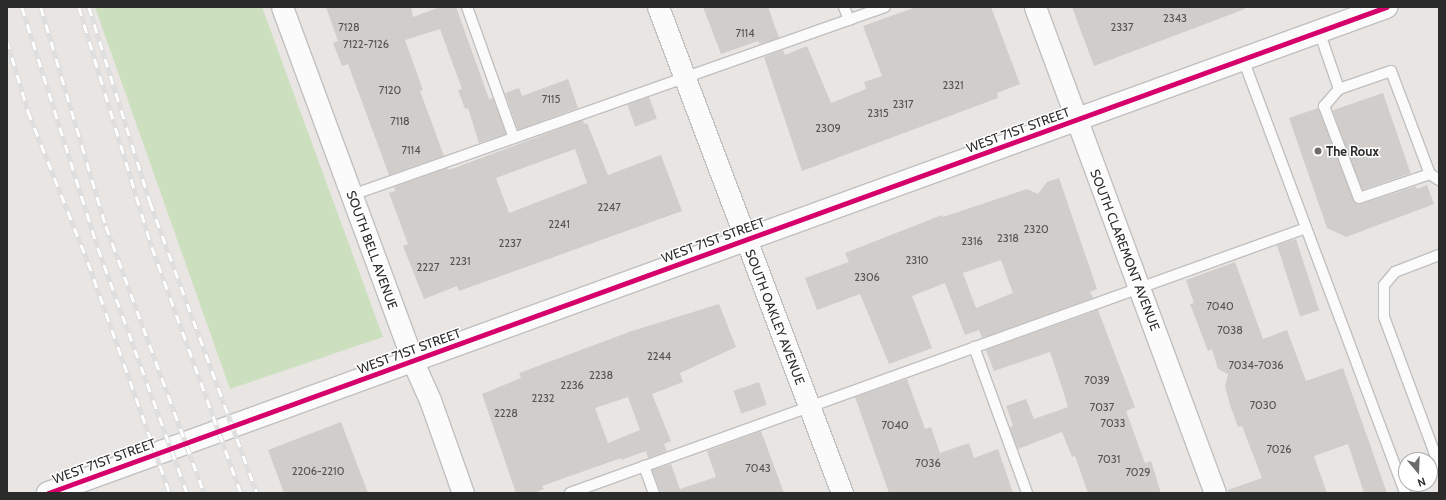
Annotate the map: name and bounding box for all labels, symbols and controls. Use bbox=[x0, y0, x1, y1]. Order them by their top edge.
house number: 2343 bbox=[1163, 11, 1187, 25]
house number: 7128 bbox=[338, 20, 360, 34]
house number: 2337 bbox=[1110, 20, 1134, 34]
house number: 7114 bbox=[735, 26, 755, 40]
house number: 7122-7126 bbox=[343, 37, 389, 51]
house number: 2321 bbox=[942, 78, 964, 92]
house number: 7120 bbox=[379, 83, 401, 97]
house number: 7115 bbox=[542, 92, 560, 106]
house number: 2317 bbox=[893, 97, 913, 111]
street label: WEST 71ST STREET bbox=[964, 104, 1072, 156]
house number: 2315 bbox=[867, 106, 889, 120]
house number: 7118 bbox=[390, 114, 410, 128]
house number: 2309 bbox=[815, 121, 841, 135]
house number: 7114 bbox=[401, 143, 421, 157]
place label: The Roux bbox=[1326, 143, 1379, 159]
marker: The Roux bbox=[1313, 146, 1323, 156]
street label: SOUTH CLAREMONT AVENUE bbox=[1087, 167, 1163, 333]
street label: SOUTH BELL AVENUE bbox=[343, 188, 401, 312]
house number: 2247 bbox=[597, 200, 621, 214]
street label: WEST 71ST STREET bbox=[659, 214, 767, 266]
house number: 2241 bbox=[548, 217, 570, 231]
house number: 2320 bbox=[1023, 222, 1049, 236]
house number: 2318 bbox=[997, 231, 1019, 245]
house number: 2316 bbox=[961, 234, 983, 248]
house number: 2237 bbox=[498, 236, 522, 250]
street label: SOUTH OAKLEY AVENUE bbox=[742, 247, 808, 387]
house number: 2310 bbox=[906, 253, 928, 267]
house number: 2231 bbox=[449, 254, 471, 268]
house number: 2227 bbox=[417, 260, 439, 274]
house number: 2306 bbox=[854, 270, 880, 284]
house number: 7040 bbox=[1206, 299, 1234, 313]
house number: 7038 bbox=[1217, 323, 1243, 337]
street label: WEST 71ST STREET bbox=[355, 325, 463, 377]
house number: 2244 bbox=[647, 349, 671, 363]
house number: 7034-7036 bbox=[1228, 358, 1284, 372]
house number: 2238 bbox=[589, 368, 613, 382]
house number: 7039 bbox=[1084, 373, 1110, 387]
house number: 2236 bbox=[560, 378, 584, 392]
house number: 2232 bbox=[531, 391, 555, 405]
house number: 7030 bbox=[1250, 398, 1276, 412]
house number: 7037 bbox=[1090, 400, 1114, 414]
house number: 2228 bbox=[494, 406, 518, 420]
house number: 7033 bbox=[1100, 416, 1126, 430]
house number: 7040 bbox=[881, 418, 909, 432]
street label: WEST 71ST STREET bbox=[50, 435, 158, 487]
house number: 7026 bbox=[1266, 442, 1292, 456]
house number: 7031 bbox=[1098, 452, 1120, 466]
north arrow bbox=[1398, 452, 1438, 492]
house number: 7036 bbox=[915, 456, 941, 470]
house number: 7043 bbox=[745, 461, 771, 475]
house number: 2206-2210 bbox=[292, 464, 344, 478]
house number: 7029 bbox=[1125, 465, 1151, 479]
text: N bbox=[1416, 475, 1428, 490]

